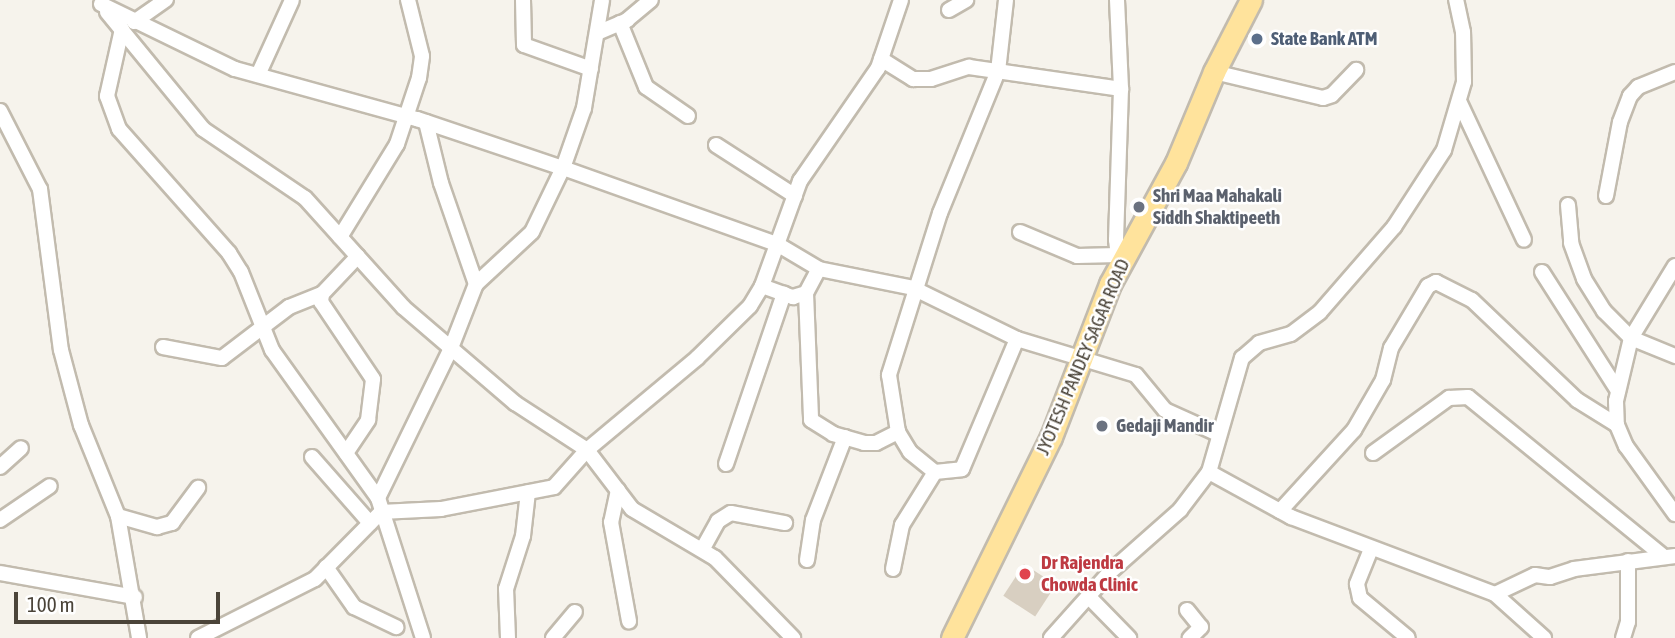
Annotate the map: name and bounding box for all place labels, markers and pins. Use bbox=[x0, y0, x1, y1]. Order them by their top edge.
place label: State Bank ATM bbox=[1271, 28, 1377, 50]
marker: State Bank ATM bbox=[1249, 31, 1265, 47]
place label: Shri Maa Mahakali Siddh Shaktipeeth bbox=[1153, 185, 1282, 229]
marker: Shri Maa Mahakali Siddh Shaktipeeth bbox=[1131, 199, 1147, 215]
place label: Gedaji Mandir bbox=[1116, 415, 1214, 437]
marker: Gedaji Mandir bbox=[1094, 418, 1110, 434]
place label: Dr Rajendra Chowda Clinic bbox=[1041, 552, 1138, 596]
marker: Dr Rajendra Chowda Clinic bbox=[1015, 564, 1035, 584]

